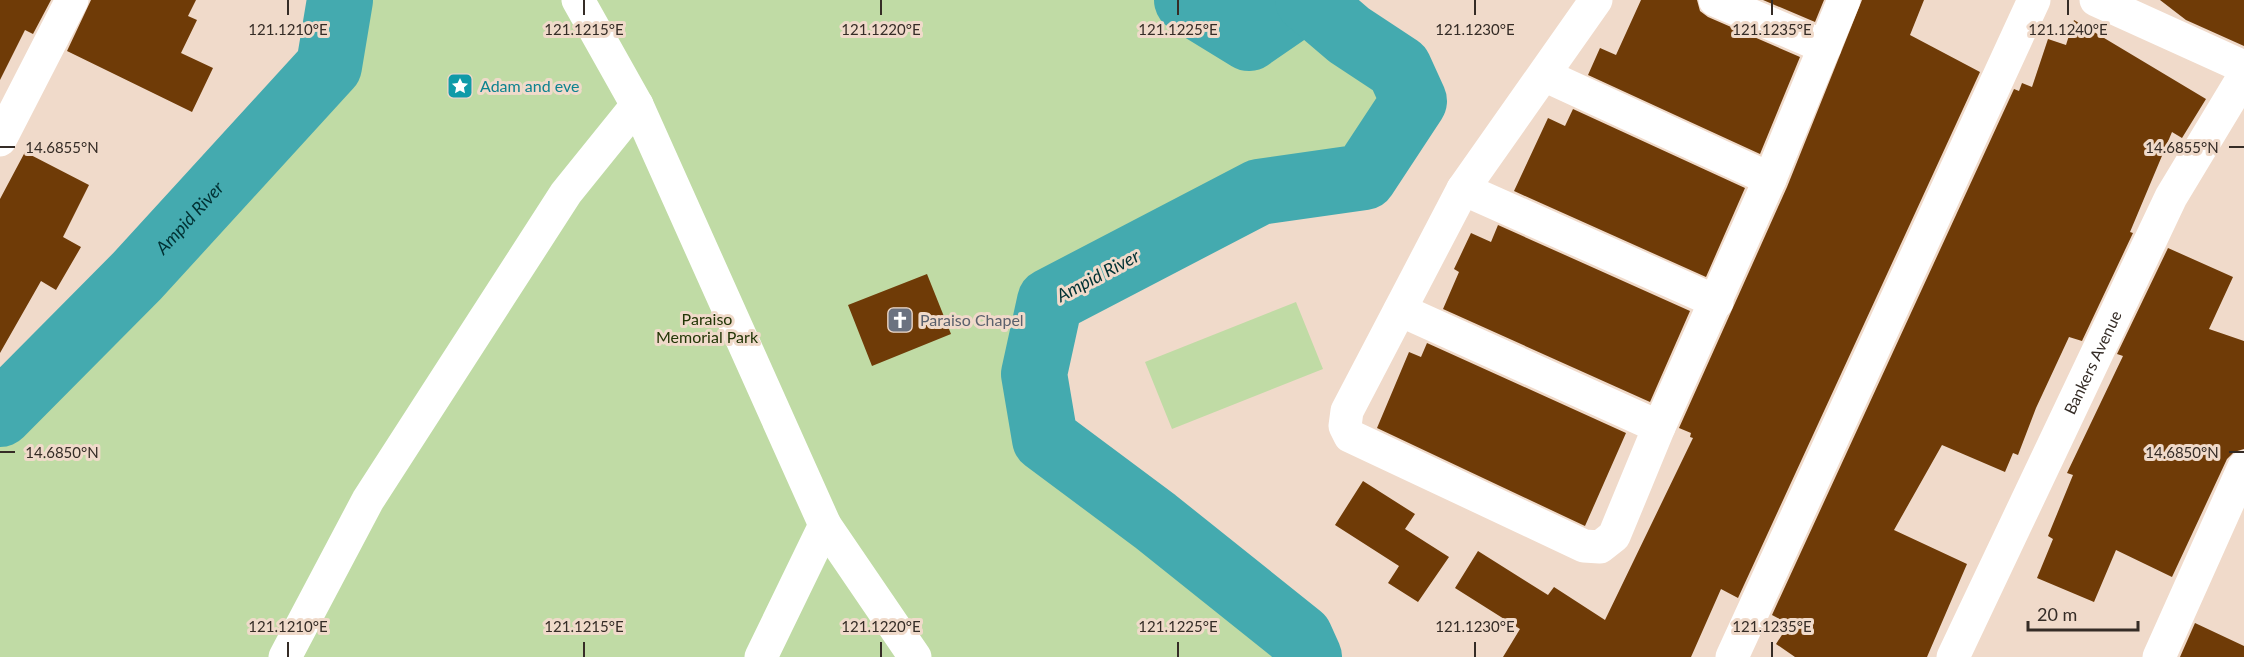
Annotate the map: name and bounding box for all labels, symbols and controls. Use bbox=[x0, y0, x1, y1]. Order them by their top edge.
text: 121.1210°E bbox=[248, 20, 328, 38]
text: 121.1215°E bbox=[544, 20, 624, 38]
text: 121.1220°E bbox=[841, 20, 921, 38]
text: 121.1225°E bbox=[1138, 20, 1218, 38]
text: 121.1230°E bbox=[1435, 20, 1515, 38]
text: 121.1235°E bbox=[1732, 20, 1812, 38]
text: 121.1240°E bbox=[2028, 20, 2108, 38]
place icon: Adam and eve bbox=[445, 71, 475, 101]
place label: Adam and eve bbox=[480, 76, 580, 95]
text: 14.6855°N bbox=[25, 138, 99, 156]
text: 14.6855°N bbox=[2145, 138, 2219, 156]
water label: Ampid River bbox=[150, 176, 229, 259]
water label: Ampid River bbox=[1051, 244, 1143, 307]
church icon: Paraiso Chapel bbox=[885, 305, 915, 335]
street label: Bankers Avenue bbox=[2059, 307, 2125, 417]
park label: Paraiso Memorial Park bbox=[656, 309, 759, 346]
place label: Paraiso Chapel bbox=[920, 310, 1024, 329]
text: 14.6850°N bbox=[25, 443, 99, 461]
text: 14.6850°N bbox=[2145, 443, 2219, 461]
scale bar bbox=[2028, 594, 2138, 632]
text: 20 m bbox=[2037, 603, 2077, 625]
text: 121.1210°E bbox=[248, 617, 328, 635]
text: 121.1215°E bbox=[544, 617, 624, 635]
text: 121.1220°E bbox=[841, 617, 921, 635]
text: 121.1225°E bbox=[1138, 617, 1218, 635]
text: 121.1230°E bbox=[1435, 617, 1515, 635]
text: 121.1235°E bbox=[1732, 617, 1812, 635]

